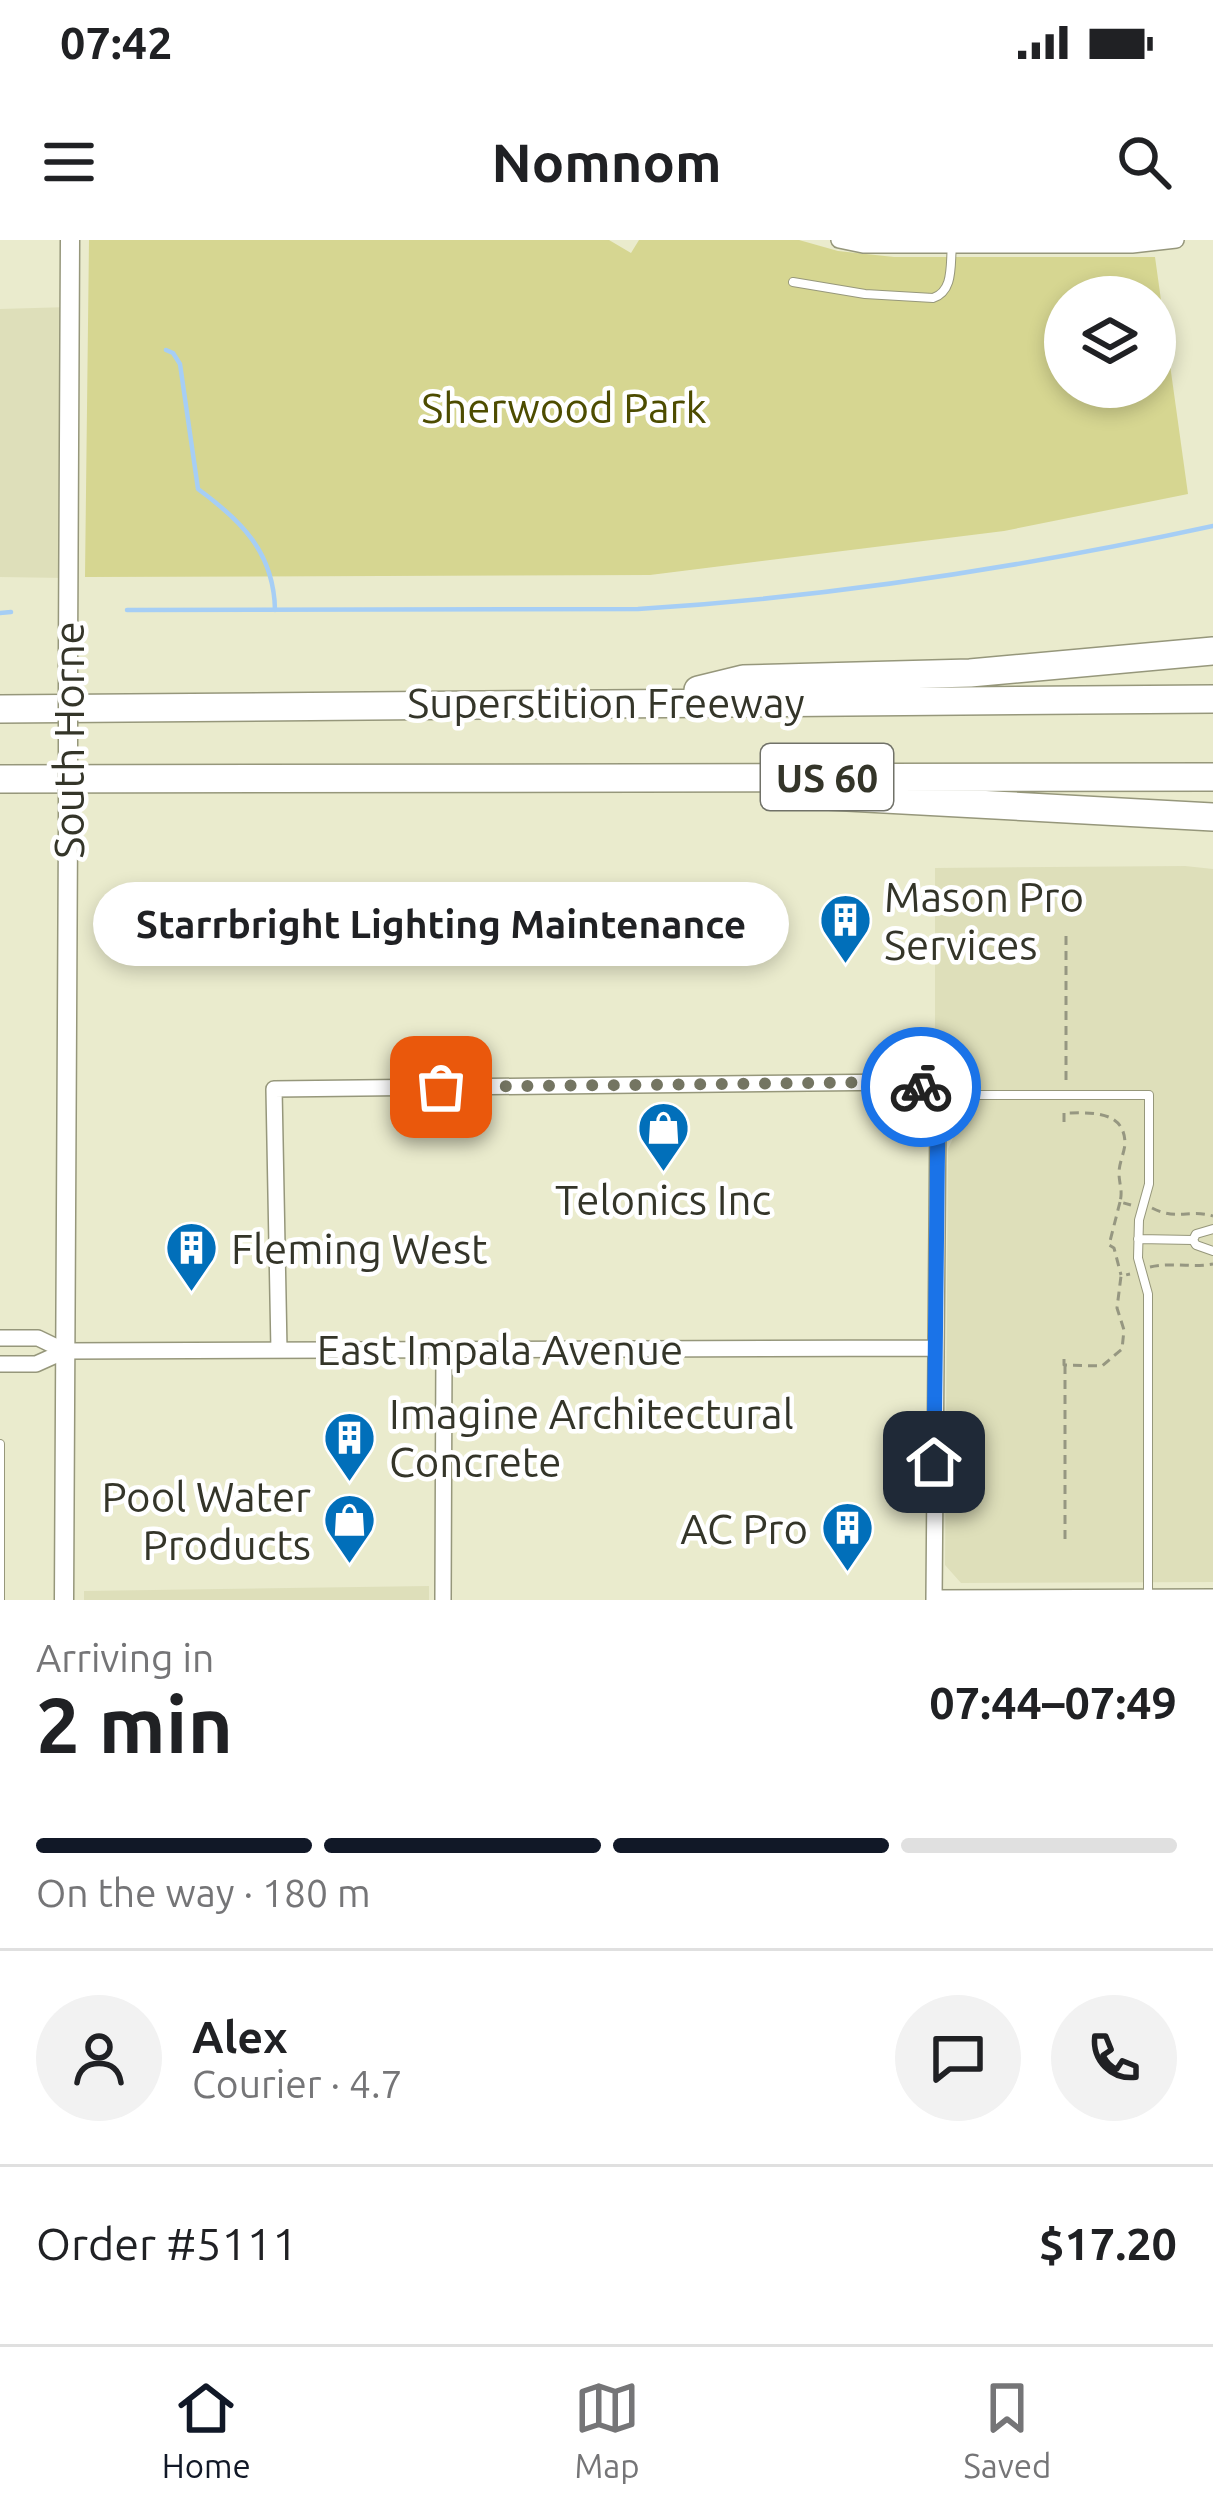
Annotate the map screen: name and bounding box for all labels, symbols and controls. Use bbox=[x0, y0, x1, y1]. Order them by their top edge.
text: 07:42 bbox=[60, 17, 173, 68]
icon: menu bbox=[36, 129, 102, 195]
icon: search bbox=[1111, 129, 1177, 195]
text: Nomnom bbox=[492, 132, 722, 192]
map controls bbox=[1044, 276, 1176, 408]
button: layers bbox=[1044, 276, 1176, 408]
park label: Sherwood Park bbox=[421, 384, 707, 431]
street label: South Horne bbox=[45, 621, 92, 859]
street label: Superstition Freeway bbox=[407, 679, 805, 726]
road number: US 60 bbox=[761, 744, 893, 810]
place label: Mason Pro Services bbox=[884, 873, 1084, 968]
callout: Starrbright Lighting Maintenance bbox=[93, 883, 789, 967]
building icon: Mason Pro Services bbox=[817, 892, 873, 966]
text: Starrbright Lighting Maintenance bbox=[136, 902, 746, 945]
courier bbox=[861, 1027, 981, 1147]
pin bbox=[390, 1036, 492, 1138]
icon: bag bbox=[408, 1054, 474, 1120]
icon: bike bbox=[888, 1054, 954, 1120]
shop icon: Telonics Inc bbox=[635, 1099, 691, 1173]
place label: Telonics Inc bbox=[555, 1176, 771, 1223]
building icon: Fleming West bbox=[164, 1220, 220, 1294]
place label: Fleming West bbox=[231, 1225, 488, 1272]
street label: East Impala Avenue bbox=[317, 1326, 683, 1373]
place label: Imagine Architectural Concrete bbox=[389, 1390, 794, 1485]
building icon: Imagine Architectural Concrete bbox=[322, 1409, 378, 1483]
pin bbox=[883, 1411, 985, 1513]
icon: home bbox=[901, 1429, 967, 1495]
place label: Pool Water Products bbox=[101, 1473, 311, 1568]
shop icon: Pool Water Products bbox=[322, 1492, 378, 1566]
building icon: AC Pro bbox=[819, 1500, 875, 1574]
place label: AC Pro bbox=[680, 1505, 808, 1552]
text: Arriving in bbox=[36, 1636, 214, 1679]
text: 07:44–07:49 bbox=[929, 1677, 1177, 1728]
text: 2 min bbox=[36, 1680, 233, 1768]
text: On the way · 180 m bbox=[36, 1871, 371, 1914]
button: person bbox=[36, 1995, 162, 2121]
button: chat bbox=[895, 1995, 1021, 2121]
button: phone bbox=[1051, 1995, 1177, 2121]
text: Alex bbox=[192, 2011, 288, 2062]
text: Courier · 4.7 bbox=[192, 2062, 403, 2105]
text: Order #5111 bbox=[36, 2218, 298, 2269]
text: $17.20 bbox=[1039, 2218, 1177, 2269]
tab: Home bbox=[162, 2375, 251, 2484]
tab: Map bbox=[574, 2375, 640, 2484]
tab: Saved bbox=[963, 2375, 1051, 2484]

